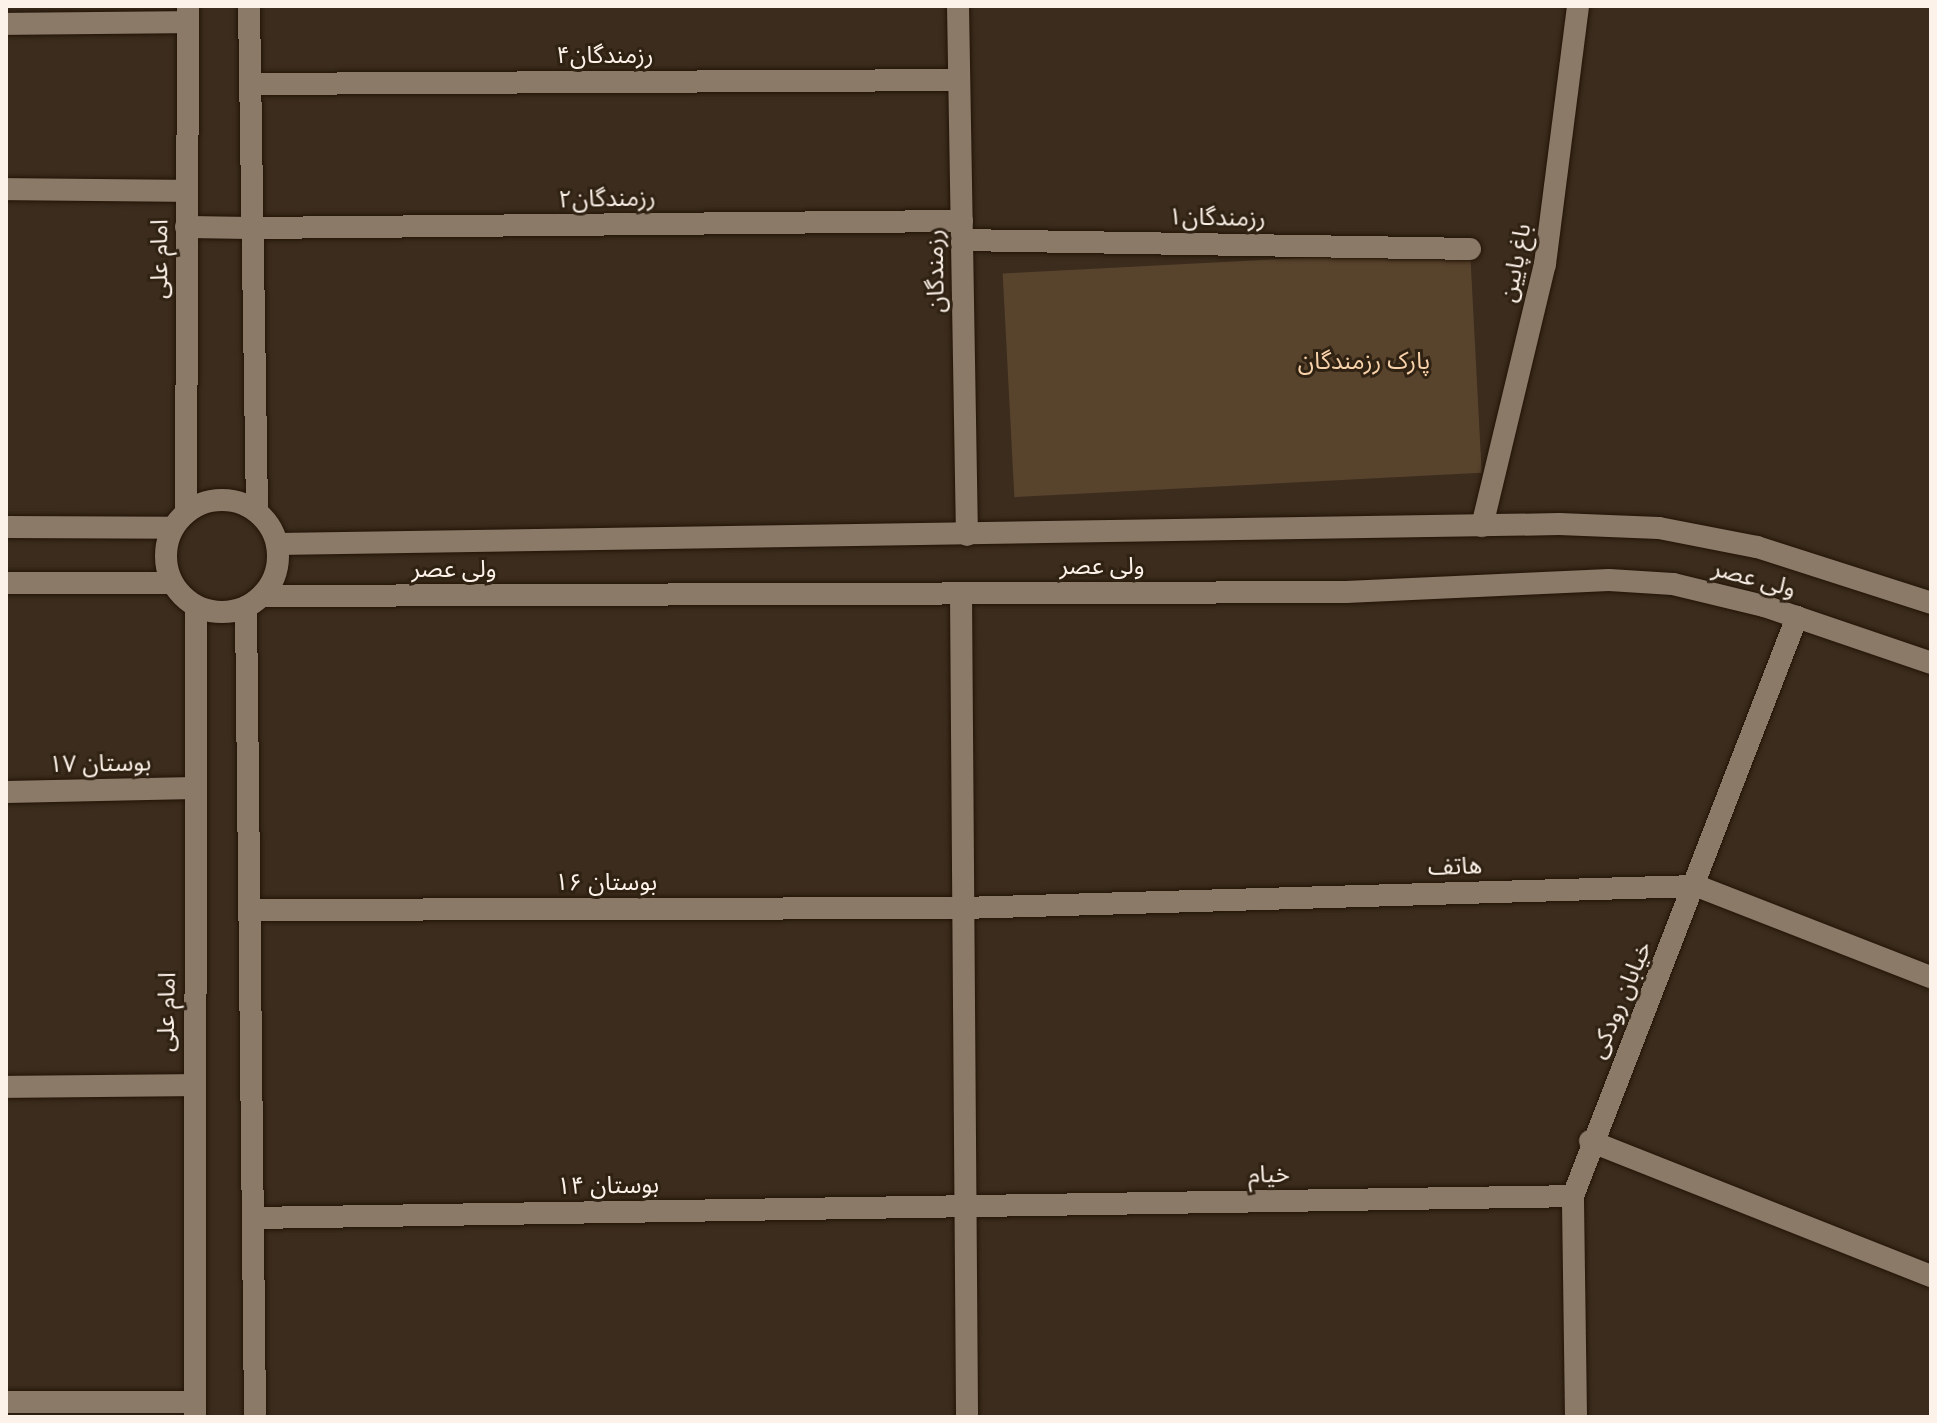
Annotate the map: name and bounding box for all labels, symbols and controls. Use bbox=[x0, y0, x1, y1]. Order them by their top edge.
street label: رزمندگان۴ bbox=[556, 42, 654, 70]
street label: رزمندگان۲ bbox=[558, 184, 656, 214]
street label: رزمندگان۱ bbox=[1168, 203, 1266, 233]
street label: امام علی bbox=[146, 219, 174, 299]
street label: باغ پایین bbox=[1494, 221, 1538, 305]
street label: رزمندگان bbox=[921, 229, 951, 313]
park label: پارک رزمندگان bbox=[1298, 348, 1430, 376]
street label: ولی عصر bbox=[1060, 553, 1144, 581]
street label: ولی عصر bbox=[1709, 554, 1799, 604]
street label: ولی عصر bbox=[412, 556, 496, 584]
street label: بوستان ۱۷ bbox=[49, 749, 151, 779]
street label: هاتف bbox=[1427, 852, 1483, 882]
street label: بوستان ۱۶ bbox=[555, 869, 657, 897]
street label: خیابان رودکی bbox=[1583, 937, 1659, 1063]
street label: امام علی bbox=[152, 972, 182, 1052]
street label: خیام bbox=[1248, 1160, 1290, 1190]
street label: بوستان ۱۴ bbox=[557, 1171, 659, 1201]

